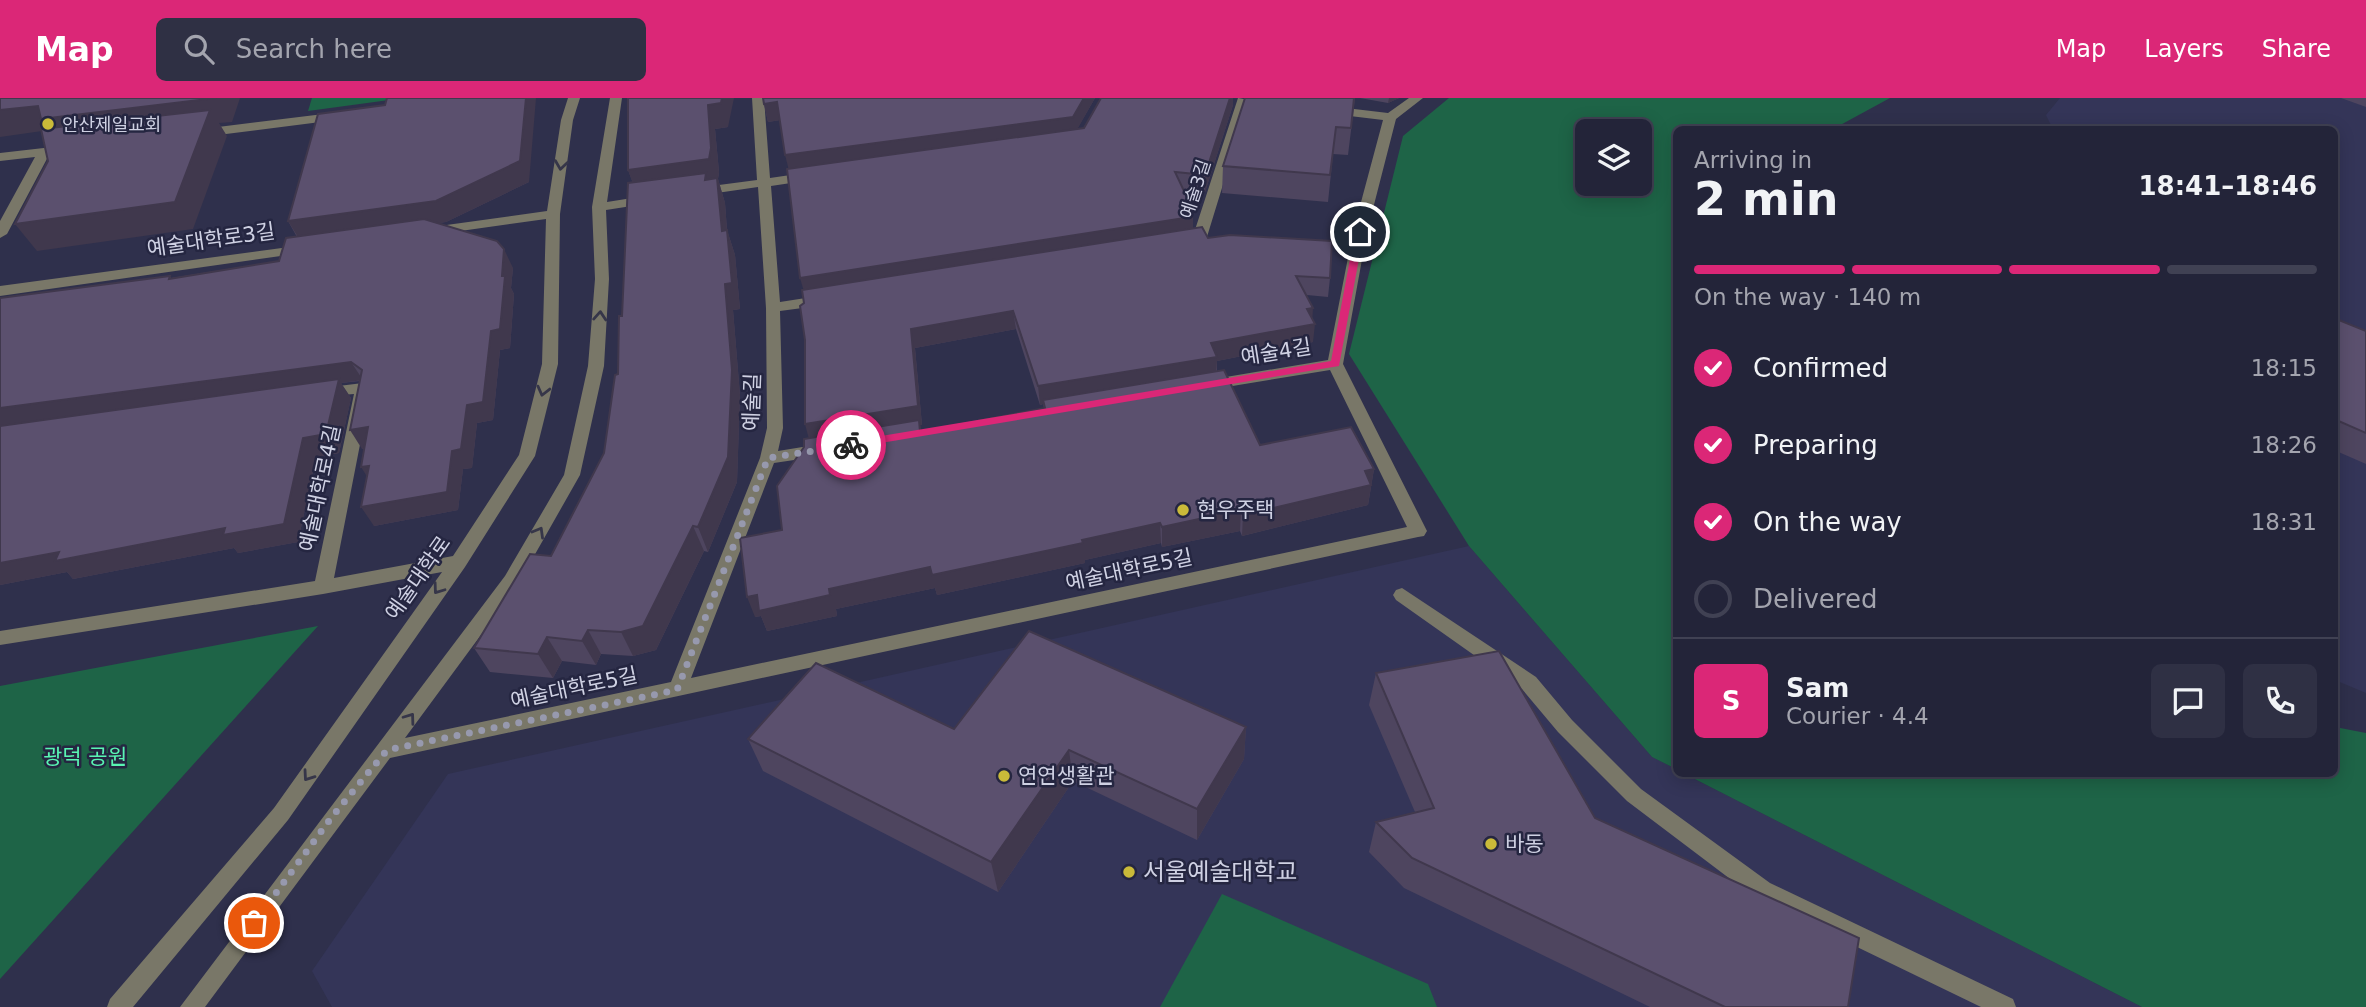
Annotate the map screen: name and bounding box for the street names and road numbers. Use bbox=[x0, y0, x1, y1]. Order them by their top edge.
street label: 예술3길 bbox=[1176, 157, 1214, 221]
street label: 예술대학로3길 bbox=[145, 219, 277, 261]
street label: 예술4길 bbox=[1239, 335, 1313, 369]
street label: 예술길 bbox=[739, 373, 765, 431]
street label: 예술대학로4길 bbox=[295, 422, 345, 554]
street label: 예술대학로 bbox=[380, 532, 456, 624]
street label: 예술대학로5길 bbox=[1063, 545, 1195, 595]
street label: 예술대학로5길 bbox=[508, 663, 640, 713]

